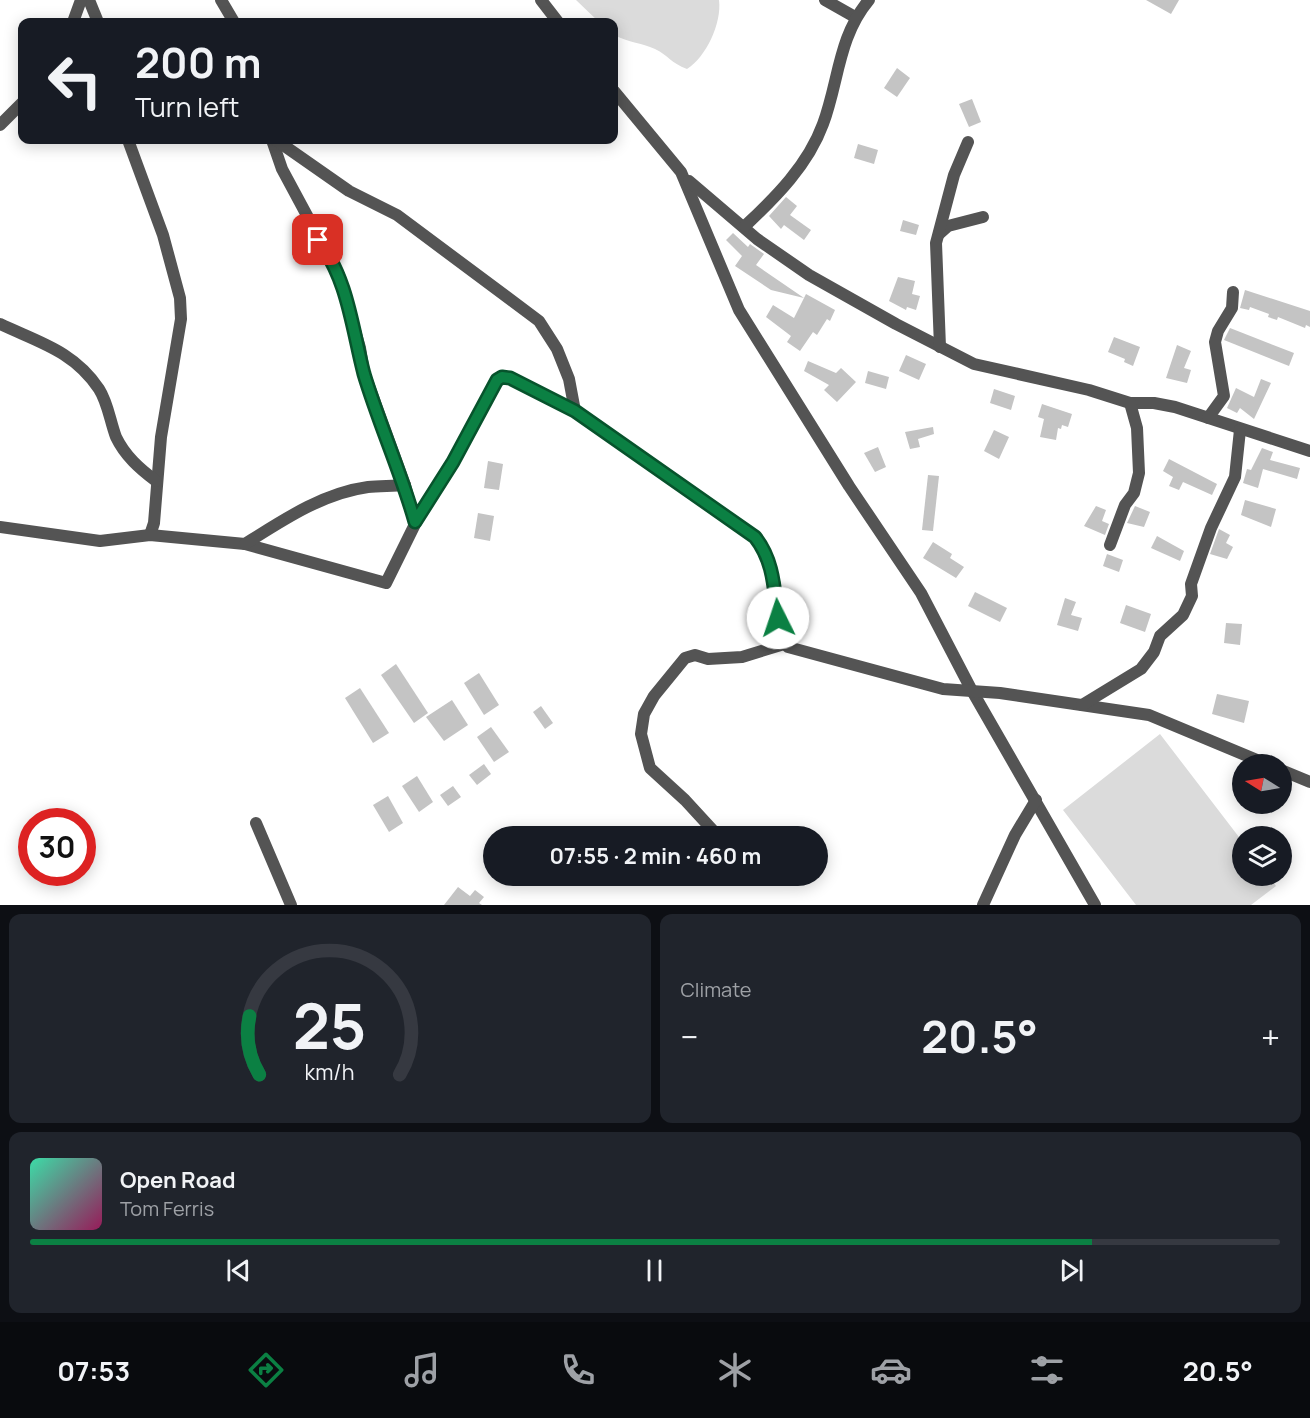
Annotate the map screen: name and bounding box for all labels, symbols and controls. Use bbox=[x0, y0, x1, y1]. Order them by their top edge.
text: 200 m bbox=[135, 33, 261, 91]
icon: left bbox=[36, 42, 114, 120]
text: Turn left bbox=[135, 88, 239, 125]
pin bbox=[292, 214, 343, 265]
icon: arrive bbox=[301, 223, 334, 256]
position arrow bbox=[746, 586, 810, 650]
north arrow bbox=[1232, 754, 1292, 814]
map controls bbox=[1232, 754, 1292, 886]
speed limit sign: 30 bbox=[18, 808, 96, 886]
button: layers bbox=[1232, 826, 1292, 886]
text: 07:55 · 2 min · 460 m bbox=[550, 841, 761, 871]
text: Climate bbox=[681, 976, 752, 1003]
text: 25 bbox=[293, 982, 367, 1068]
text: 20.5° bbox=[921, 1005, 1038, 1067]
text: − bbox=[681, 1014, 698, 1059]
text: + bbox=[1261, 1014, 1280, 1059]
text: km/h bbox=[305, 1058, 355, 1087]
text: Open Road bbox=[120, 1165, 235, 1195]
text: Tom Ferris bbox=[120, 1195, 214, 1222]
icon: previous bbox=[222, 1254, 255, 1287]
icon: pause bbox=[638, 1254, 671, 1287]
icon: next bbox=[1055, 1254, 1088, 1287]
icon: directions bbox=[245, 1349, 287, 1391]
icon: music bbox=[401, 1349, 443, 1391]
icon: phone bbox=[557, 1349, 599, 1391]
icon: climate bbox=[714, 1349, 756, 1391]
icon: car bbox=[870, 1349, 912, 1391]
icon: filters bbox=[1026, 1349, 1068, 1391]
text: 07:53 bbox=[57, 1352, 130, 1389]
text: 20.5° bbox=[1183, 1352, 1253, 1389]

